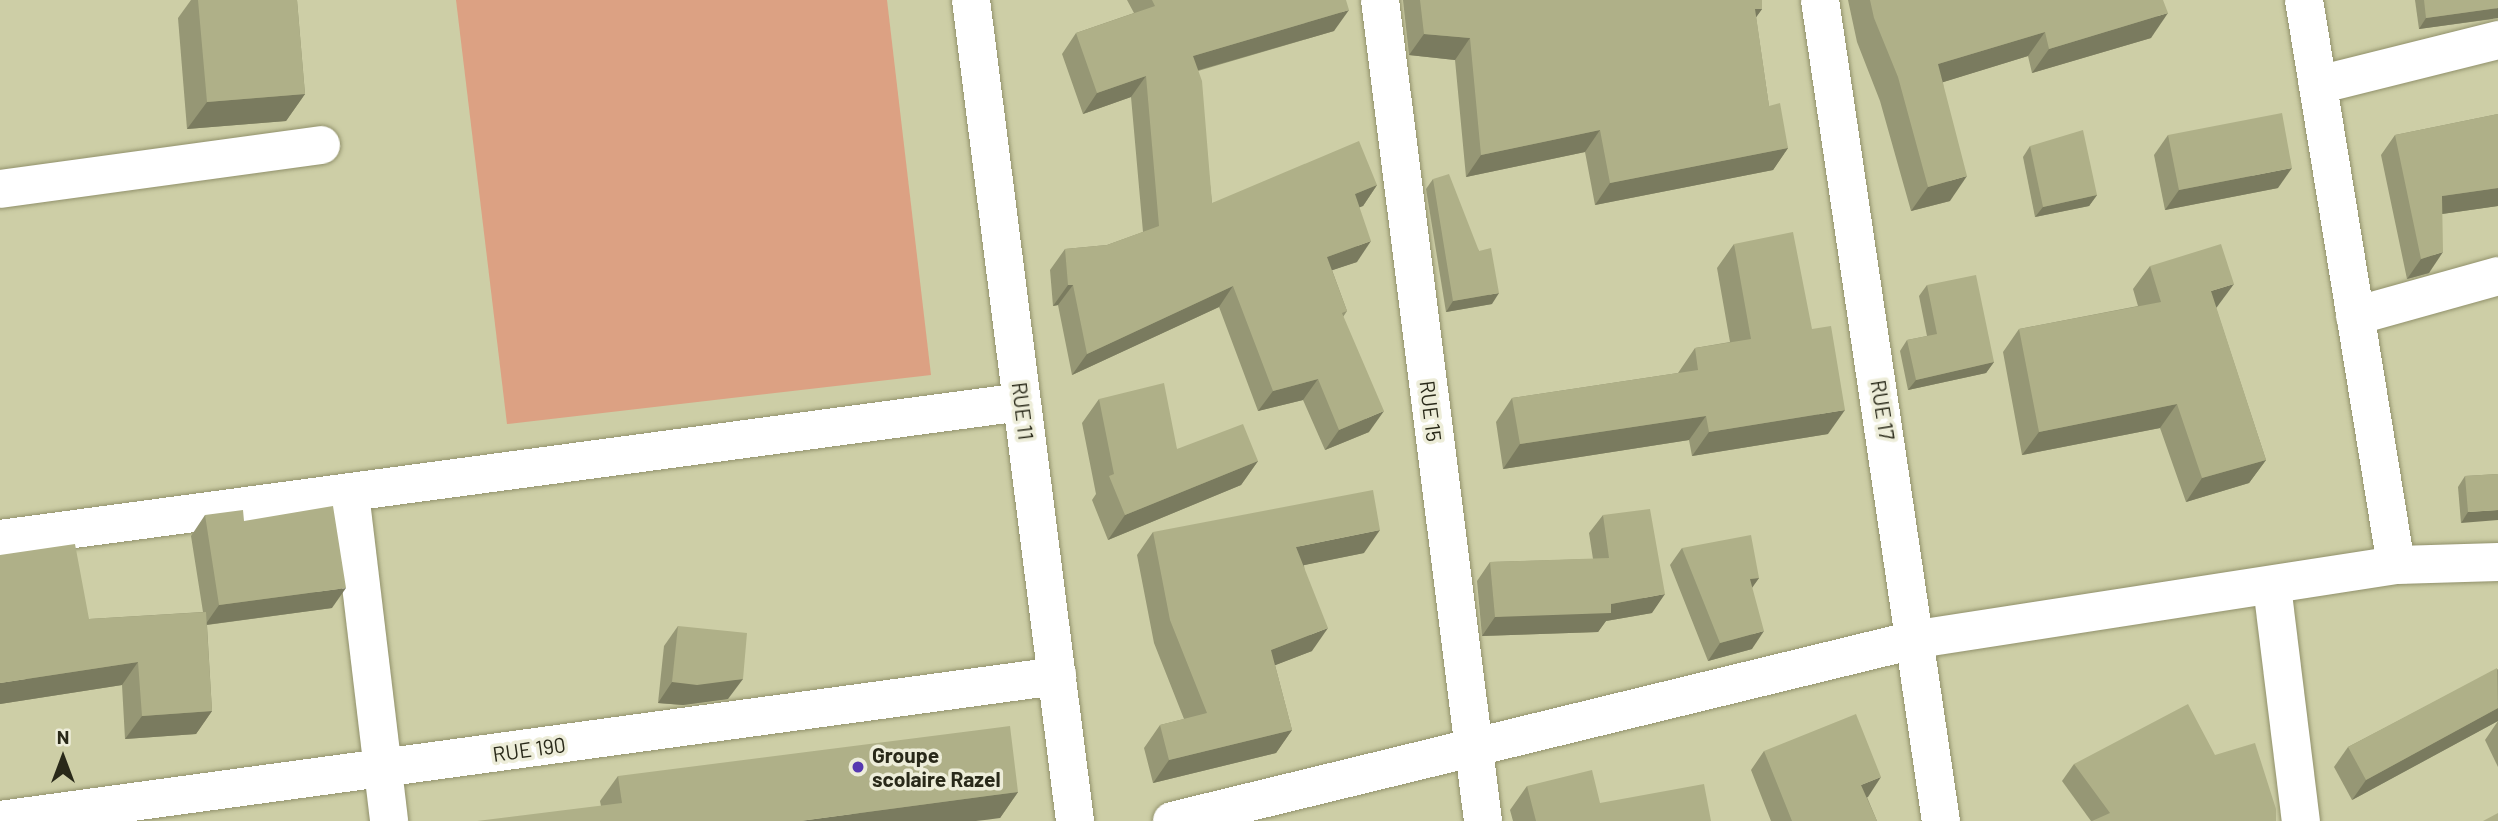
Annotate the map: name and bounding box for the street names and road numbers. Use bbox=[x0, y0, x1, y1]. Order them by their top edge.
street label: RUE 17 bbox=[1866, 378, 1900, 442]
street label: RUE 15 bbox=[1415, 379, 1447, 443]
street label: RUE 11 bbox=[1007, 381, 1039, 441]
street label: RUE 190 bbox=[491, 731, 567, 767]

